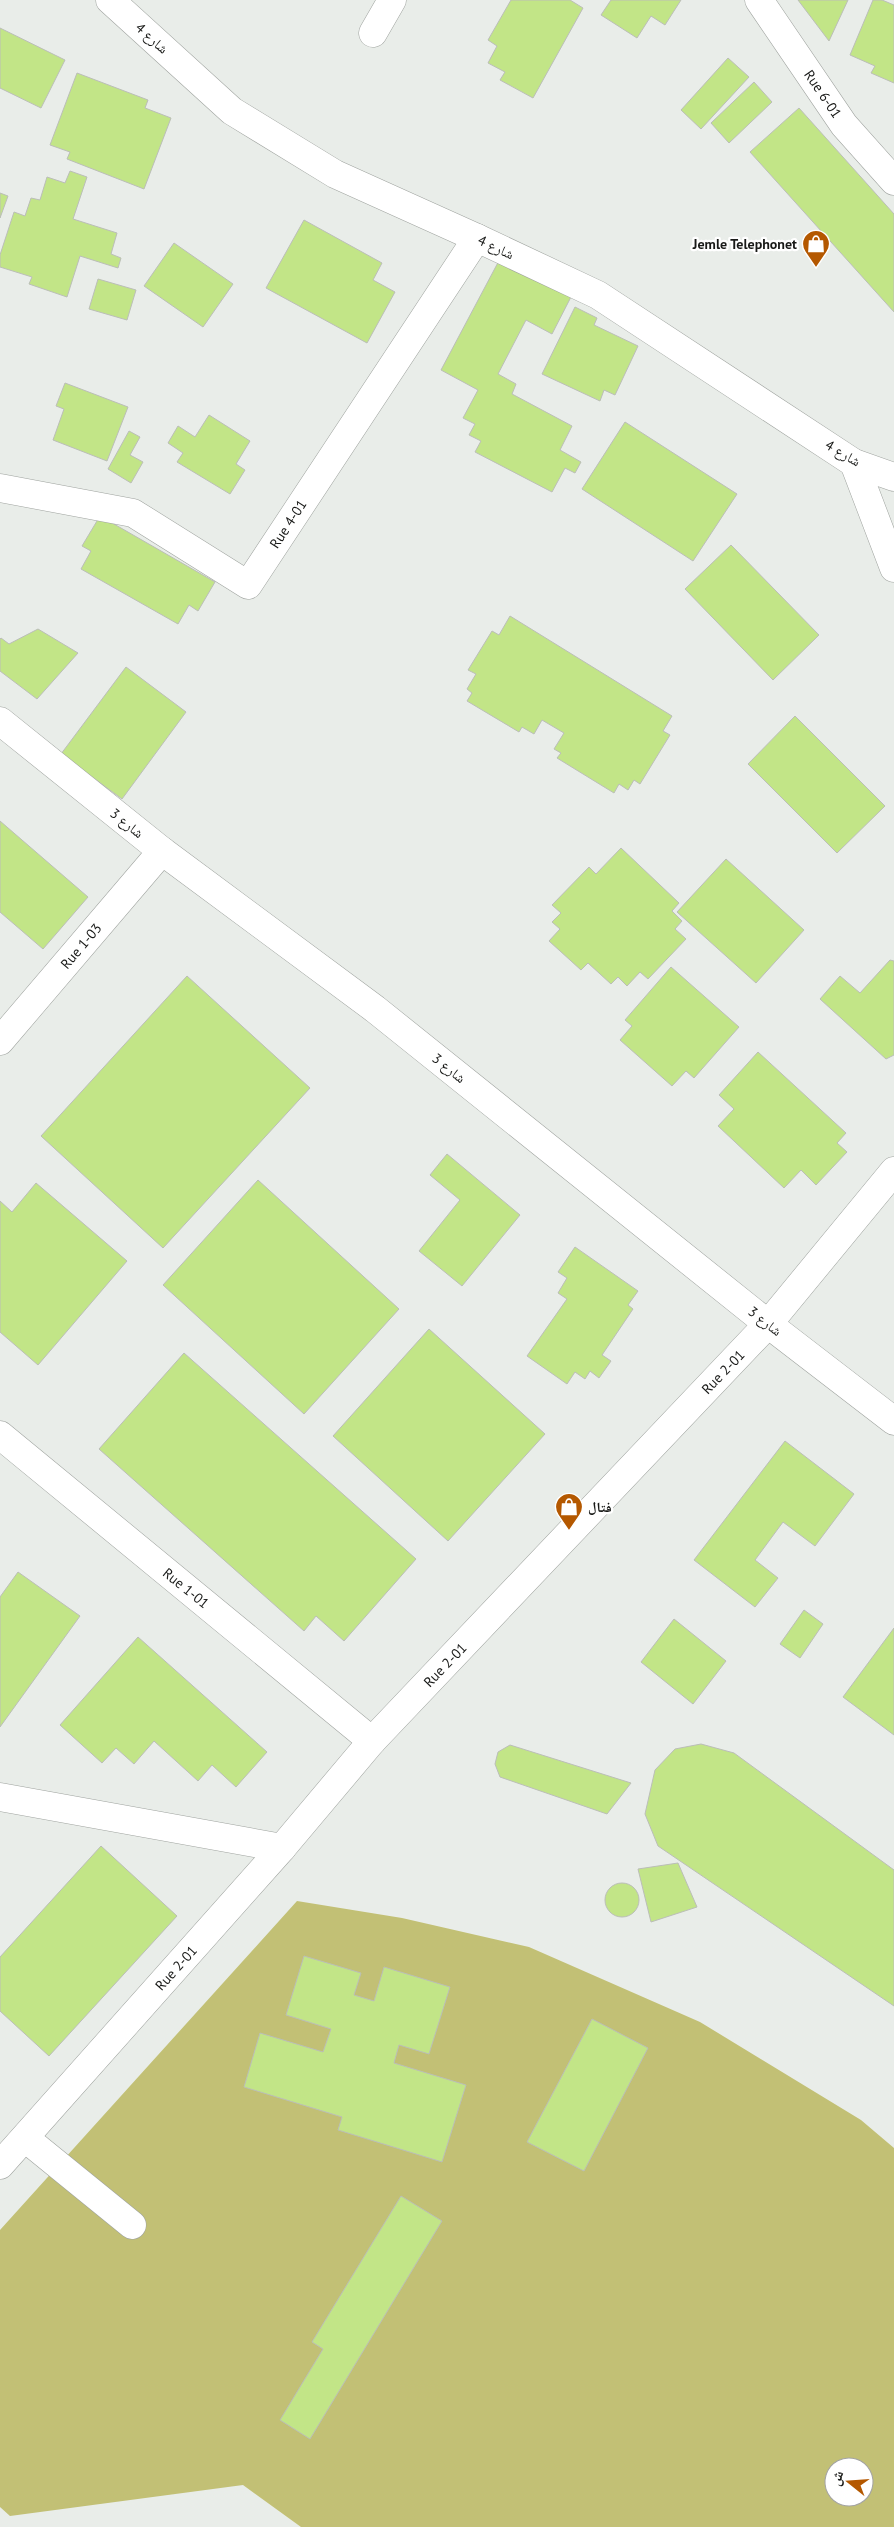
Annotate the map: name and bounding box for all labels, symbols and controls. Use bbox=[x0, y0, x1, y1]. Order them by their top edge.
street label: شارع 4 bbox=[131, 19, 172, 58]
street label: Rue 6-01 bbox=[800, 66, 846, 122]
shop icon: Jemle Telephonet bbox=[801, 229, 831, 268]
street label: شارع 4 bbox=[475, 231, 517, 264]
place label: Jemle Telephonet bbox=[692, 235, 797, 253]
street label: شارع 4 bbox=[822, 436, 864, 471]
street label: Rue 4-01 bbox=[266, 496, 310, 552]
street label: شارع 3 bbox=[106, 804, 147, 843]
street label: Rue 1-03 bbox=[57, 919, 105, 973]
street label: شارع 3 bbox=[428, 1049, 469, 1088]
street label: شارع 3 bbox=[744, 1302, 786, 1341]
street label: Rue 2-01 bbox=[698, 1346, 748, 1398]
shop icon: فتال bbox=[554, 1492, 584, 1531]
place label: فتال bbox=[588, 1498, 612, 1516]
street label: Rue 1-01 bbox=[159, 1564, 213, 1612]
street label: Rue 2-01 bbox=[420, 1639, 470, 1691]
street label: Rue 2-01 bbox=[151, 1942, 201, 1994]
north arrow bbox=[824, 2457, 874, 2507]
text: ش bbox=[826, 2468, 847, 2488]

